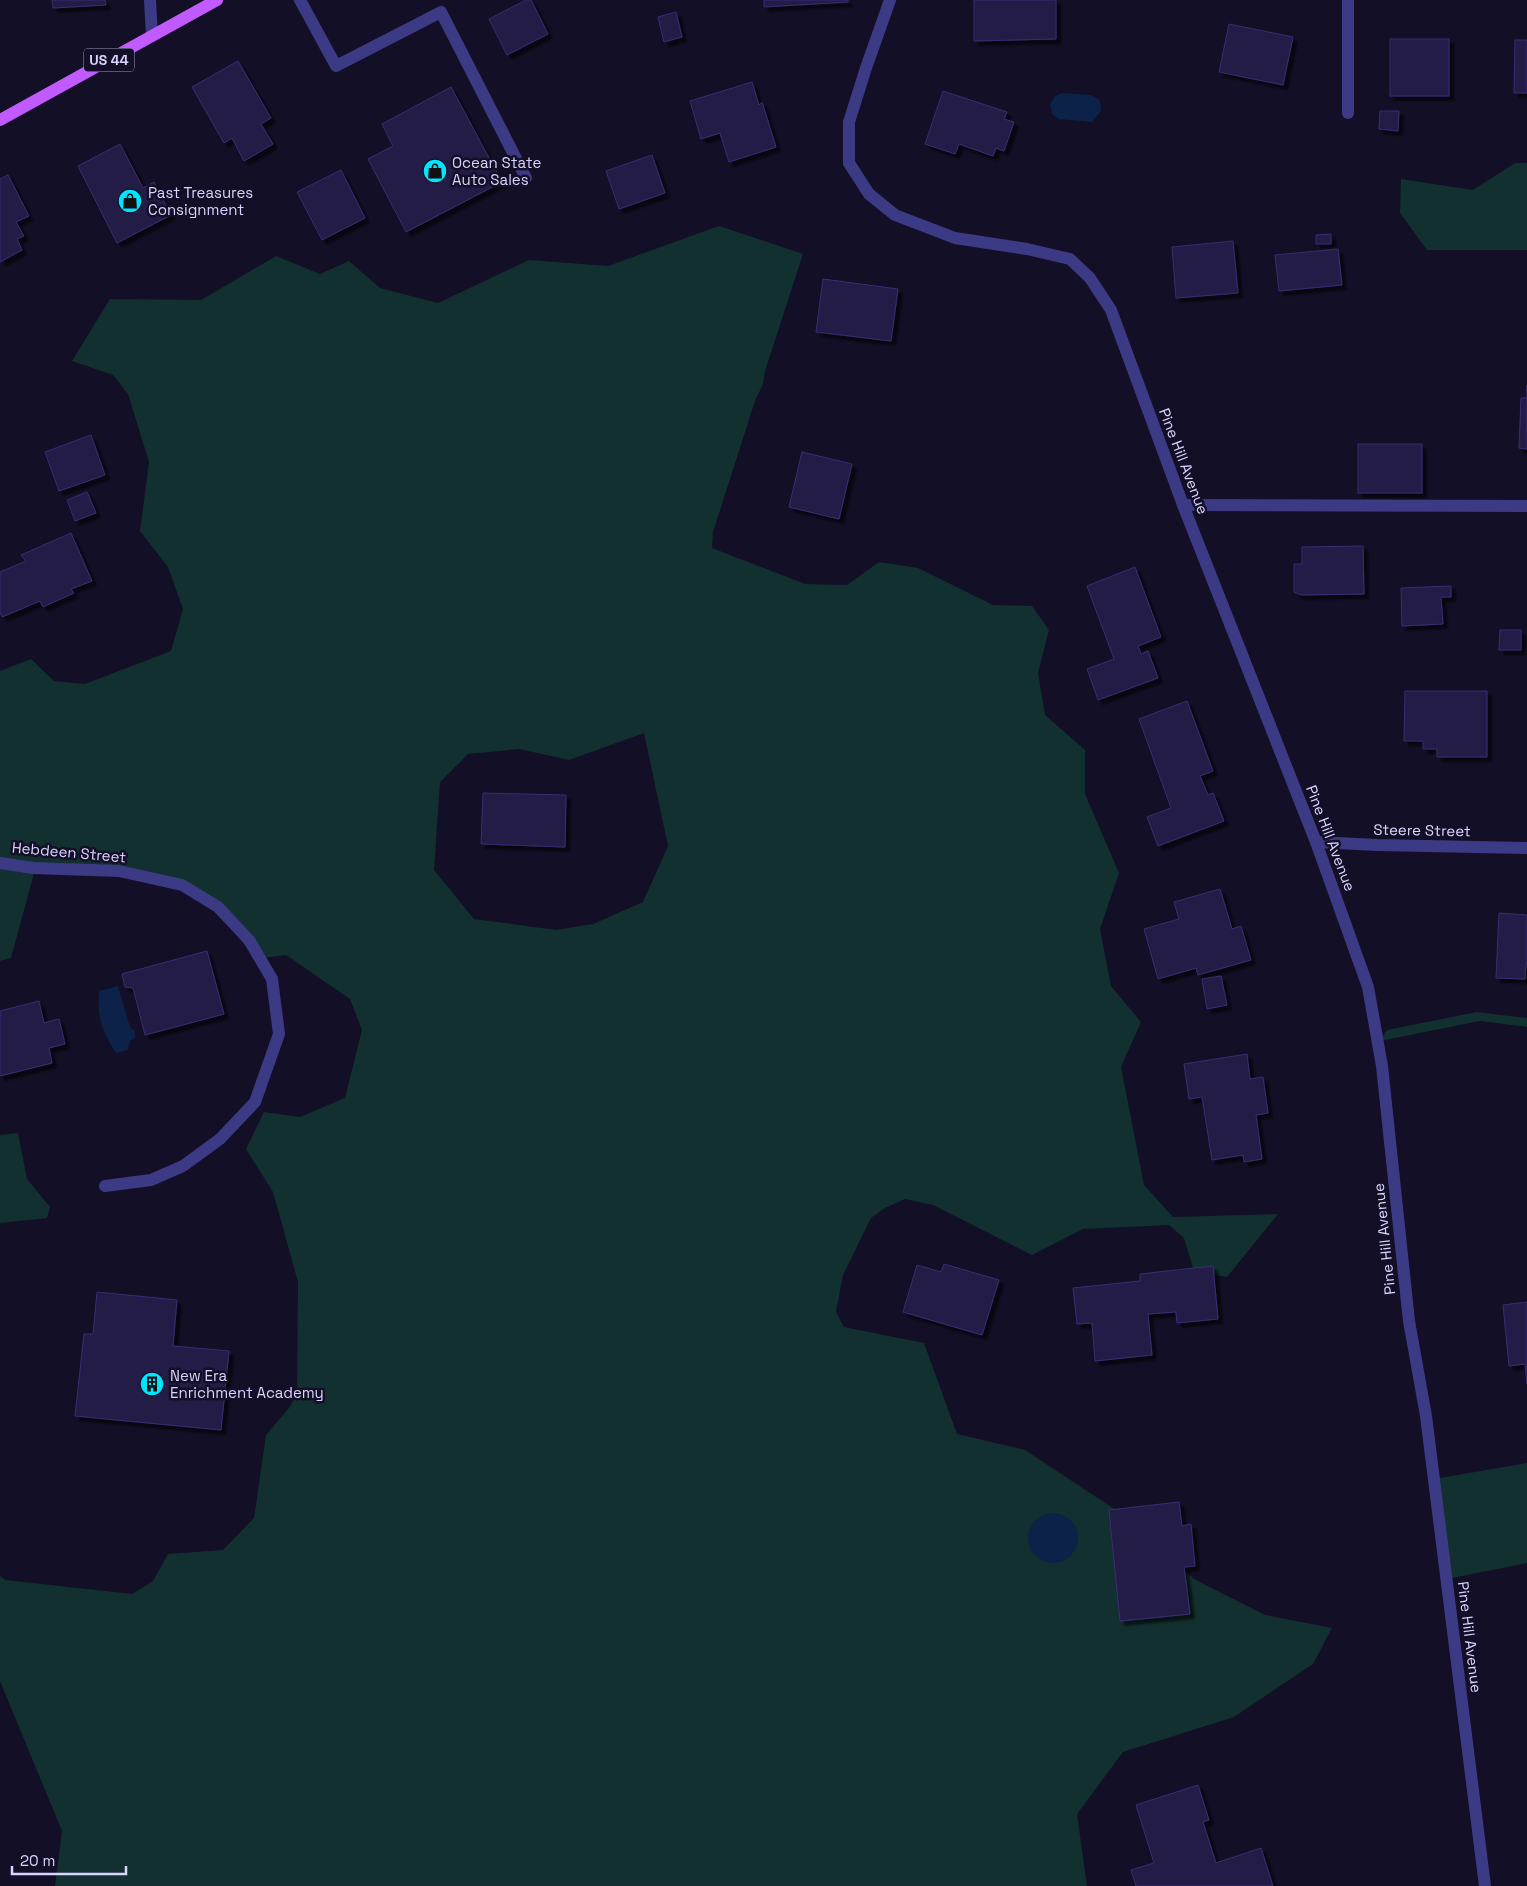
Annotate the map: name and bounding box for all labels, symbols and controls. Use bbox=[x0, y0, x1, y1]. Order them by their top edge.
road number: US 44 bbox=[84, 48, 134, 72]
place label: Ocean State Auto Sales bbox=[452, 153, 541, 189]
shop icon: Ocean State Auto Sales bbox=[422, 158, 448, 184]
place label: Past Treasures Consignment bbox=[148, 183, 253, 219]
shop icon: Past Treasures Consignment bbox=[117, 188, 143, 214]
street label: Pine Hill Avenue bbox=[1155, 405, 1213, 517]
street label: Pine Hill Avenue bbox=[1302, 782, 1360, 894]
street label: Steere Street bbox=[1373, 820, 1471, 840]
street label: Hebdeen Street bbox=[11, 838, 127, 866]
street label: Pine Hill Avenue bbox=[1369, 1182, 1399, 1296]
place label: New Era Enrichment Academy bbox=[170, 1366, 324, 1402]
building icon: New Era Enrichment Academy bbox=[139, 1371, 165, 1397]
street label: Pine Hill Avenue bbox=[1454, 1580, 1486, 1694]
scale bar bbox=[12, 1844, 126, 1876]
text: 20 m bbox=[20, 1851, 55, 1870]

